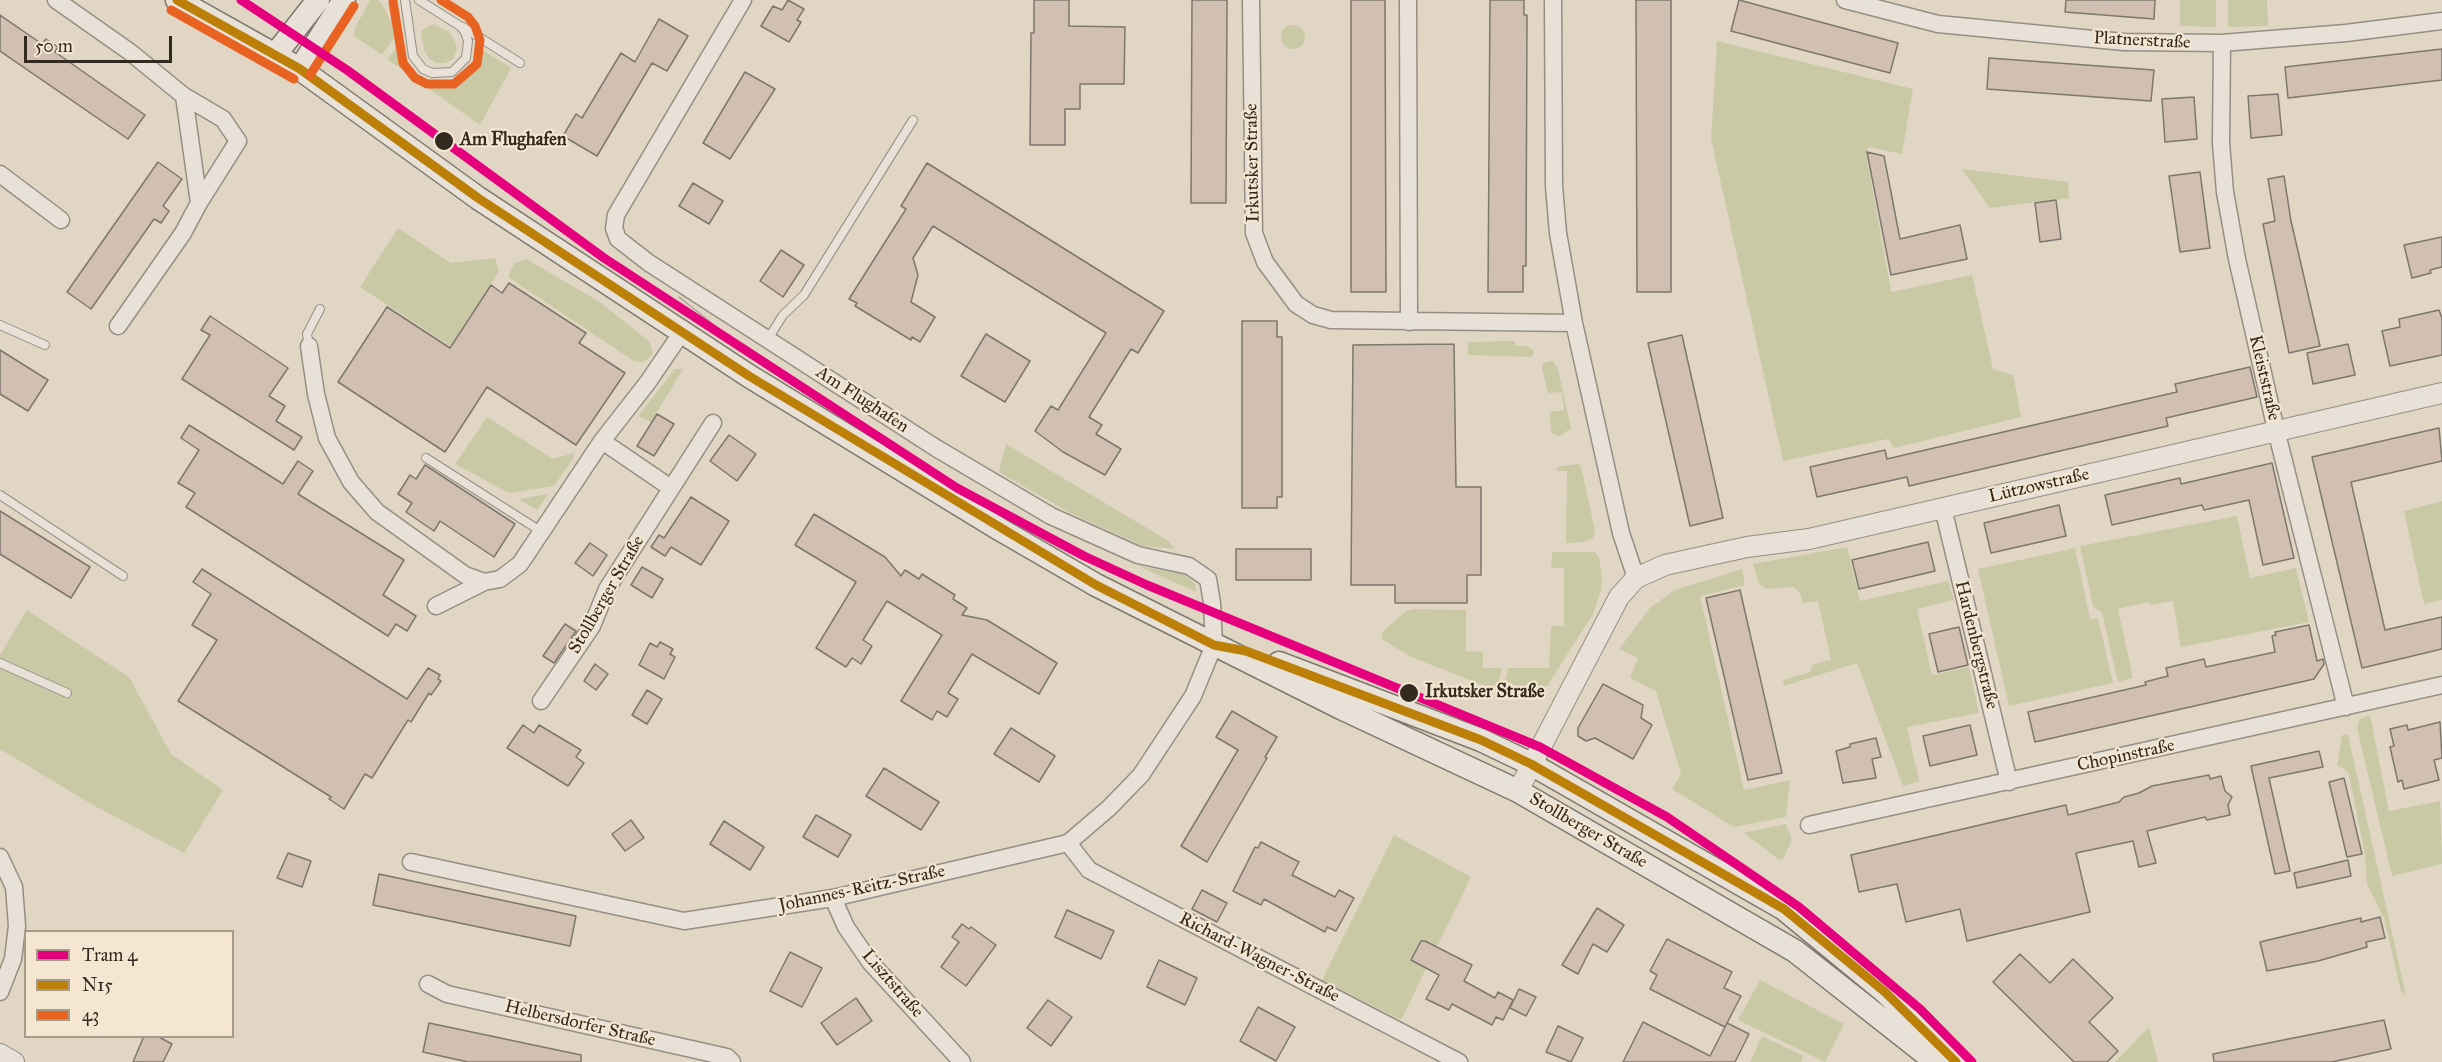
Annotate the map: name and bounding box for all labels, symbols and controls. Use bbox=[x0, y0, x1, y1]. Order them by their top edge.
scale bar bbox=[27, 24, 176, 62]
street label: Platnerstraße bbox=[2093, 28, 2191, 54]
text: 50 m bbox=[35, 35, 73, 57]
street label: Irkutsker Straße bbox=[1241, 103, 1265, 223]
marker: Am Flughafen bbox=[433, 130, 455, 152]
place label: Am Flughafen bbox=[460, 130, 566, 152]
street label: Kleiststraße bbox=[2244, 333, 2284, 423]
street label: Am Flughafen bbox=[812, 362, 912, 438]
street label: Lützowstraße bbox=[1987, 464, 2091, 508]
street label: Stollberger Straße bbox=[564, 532, 650, 658]
street label: Hardenbergstraße bbox=[1950, 579, 2002, 711]
marker: Irkutsker Straße bbox=[1398, 682, 1420, 704]
place label: Irkutsker Straße bbox=[1425, 682, 1544, 704]
street label: Chopinstraße bbox=[2075, 735, 2177, 777]
street label: Stollberger Straße bbox=[1525, 788, 1651, 874]
street label: Johannes-Reitz-Straße bbox=[777, 861, 947, 917]
street label: Richard-Wagner-Straße bbox=[1175, 908, 1343, 1008]
legend bbox=[24, 930, 234, 1038]
text: Tram 4 bbox=[82, 944, 137, 966]
street label: Lisztstraße bbox=[856, 945, 928, 1023]
text: N15 bbox=[82, 974, 113, 996]
street label: Helbersdorfer Straße bbox=[502, 996, 658, 1052]
text: 43 bbox=[82, 1004, 99, 1026]

